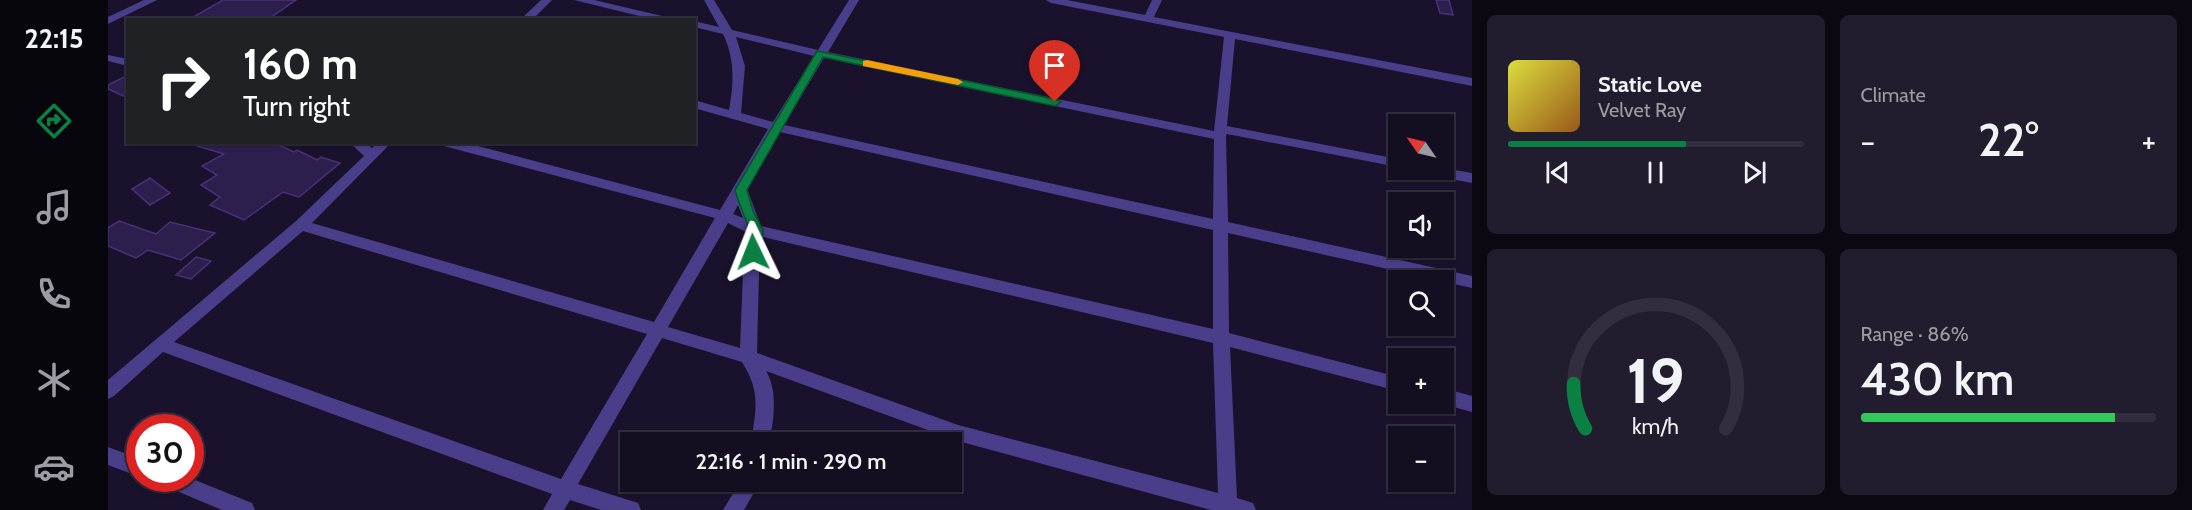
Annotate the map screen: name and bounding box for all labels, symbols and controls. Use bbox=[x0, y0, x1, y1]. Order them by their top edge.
text: 22:15 bbox=[24, 22, 84, 55]
text: 160 m bbox=[243, 38, 358, 90]
pin bbox=[1029, 40, 1080, 102]
icon: right bbox=[144, 42, 222, 120]
icon: arrive bbox=[1038, 49, 1071, 82]
text: Static Love bbox=[1598, 71, 1702, 98]
text: Climate bbox=[1861, 83, 1926, 107]
text: Turn right bbox=[243, 90, 350, 123]
text: Velvet Ray bbox=[1598, 98, 1686, 122]
icon: directions bbox=[33, 100, 75, 142]
text: 22° bbox=[1978, 113, 2038, 167]
north arrow bbox=[1388, 114, 1454, 180]
map controls bbox=[1388, 114, 1454, 492]
text: − bbox=[1861, 121, 1875, 161]
text: + bbox=[2141, 121, 2156, 161]
icon: previous bbox=[1541, 156, 1574, 189]
icon: pause bbox=[1639, 156, 1672, 189]
icon: next bbox=[1738, 156, 1771, 189]
icon: music bbox=[33, 186, 75, 228]
button: sound bbox=[1388, 192, 1454, 258]
position arrow bbox=[721, 220, 785, 284]
button: search bbox=[1388, 270, 1454, 336]
icon: phone bbox=[33, 273, 75, 315]
text: Range · 86% bbox=[1861, 322, 1969, 346]
text: 19 bbox=[1627, 343, 1685, 419]
button: + bbox=[1388, 348, 1454, 414]
text: 430 km bbox=[1861, 352, 2014, 406]
icon: climate bbox=[33, 359, 75, 401]
text: km/h bbox=[1632, 413, 1679, 439]
speed limit sign: 30 bbox=[126, 414, 204, 492]
button: − bbox=[1388, 426, 1454, 492]
icon: car bbox=[33, 446, 75, 488]
text: 22:16 · 1 min · 290 m bbox=[695, 448, 887, 475]

